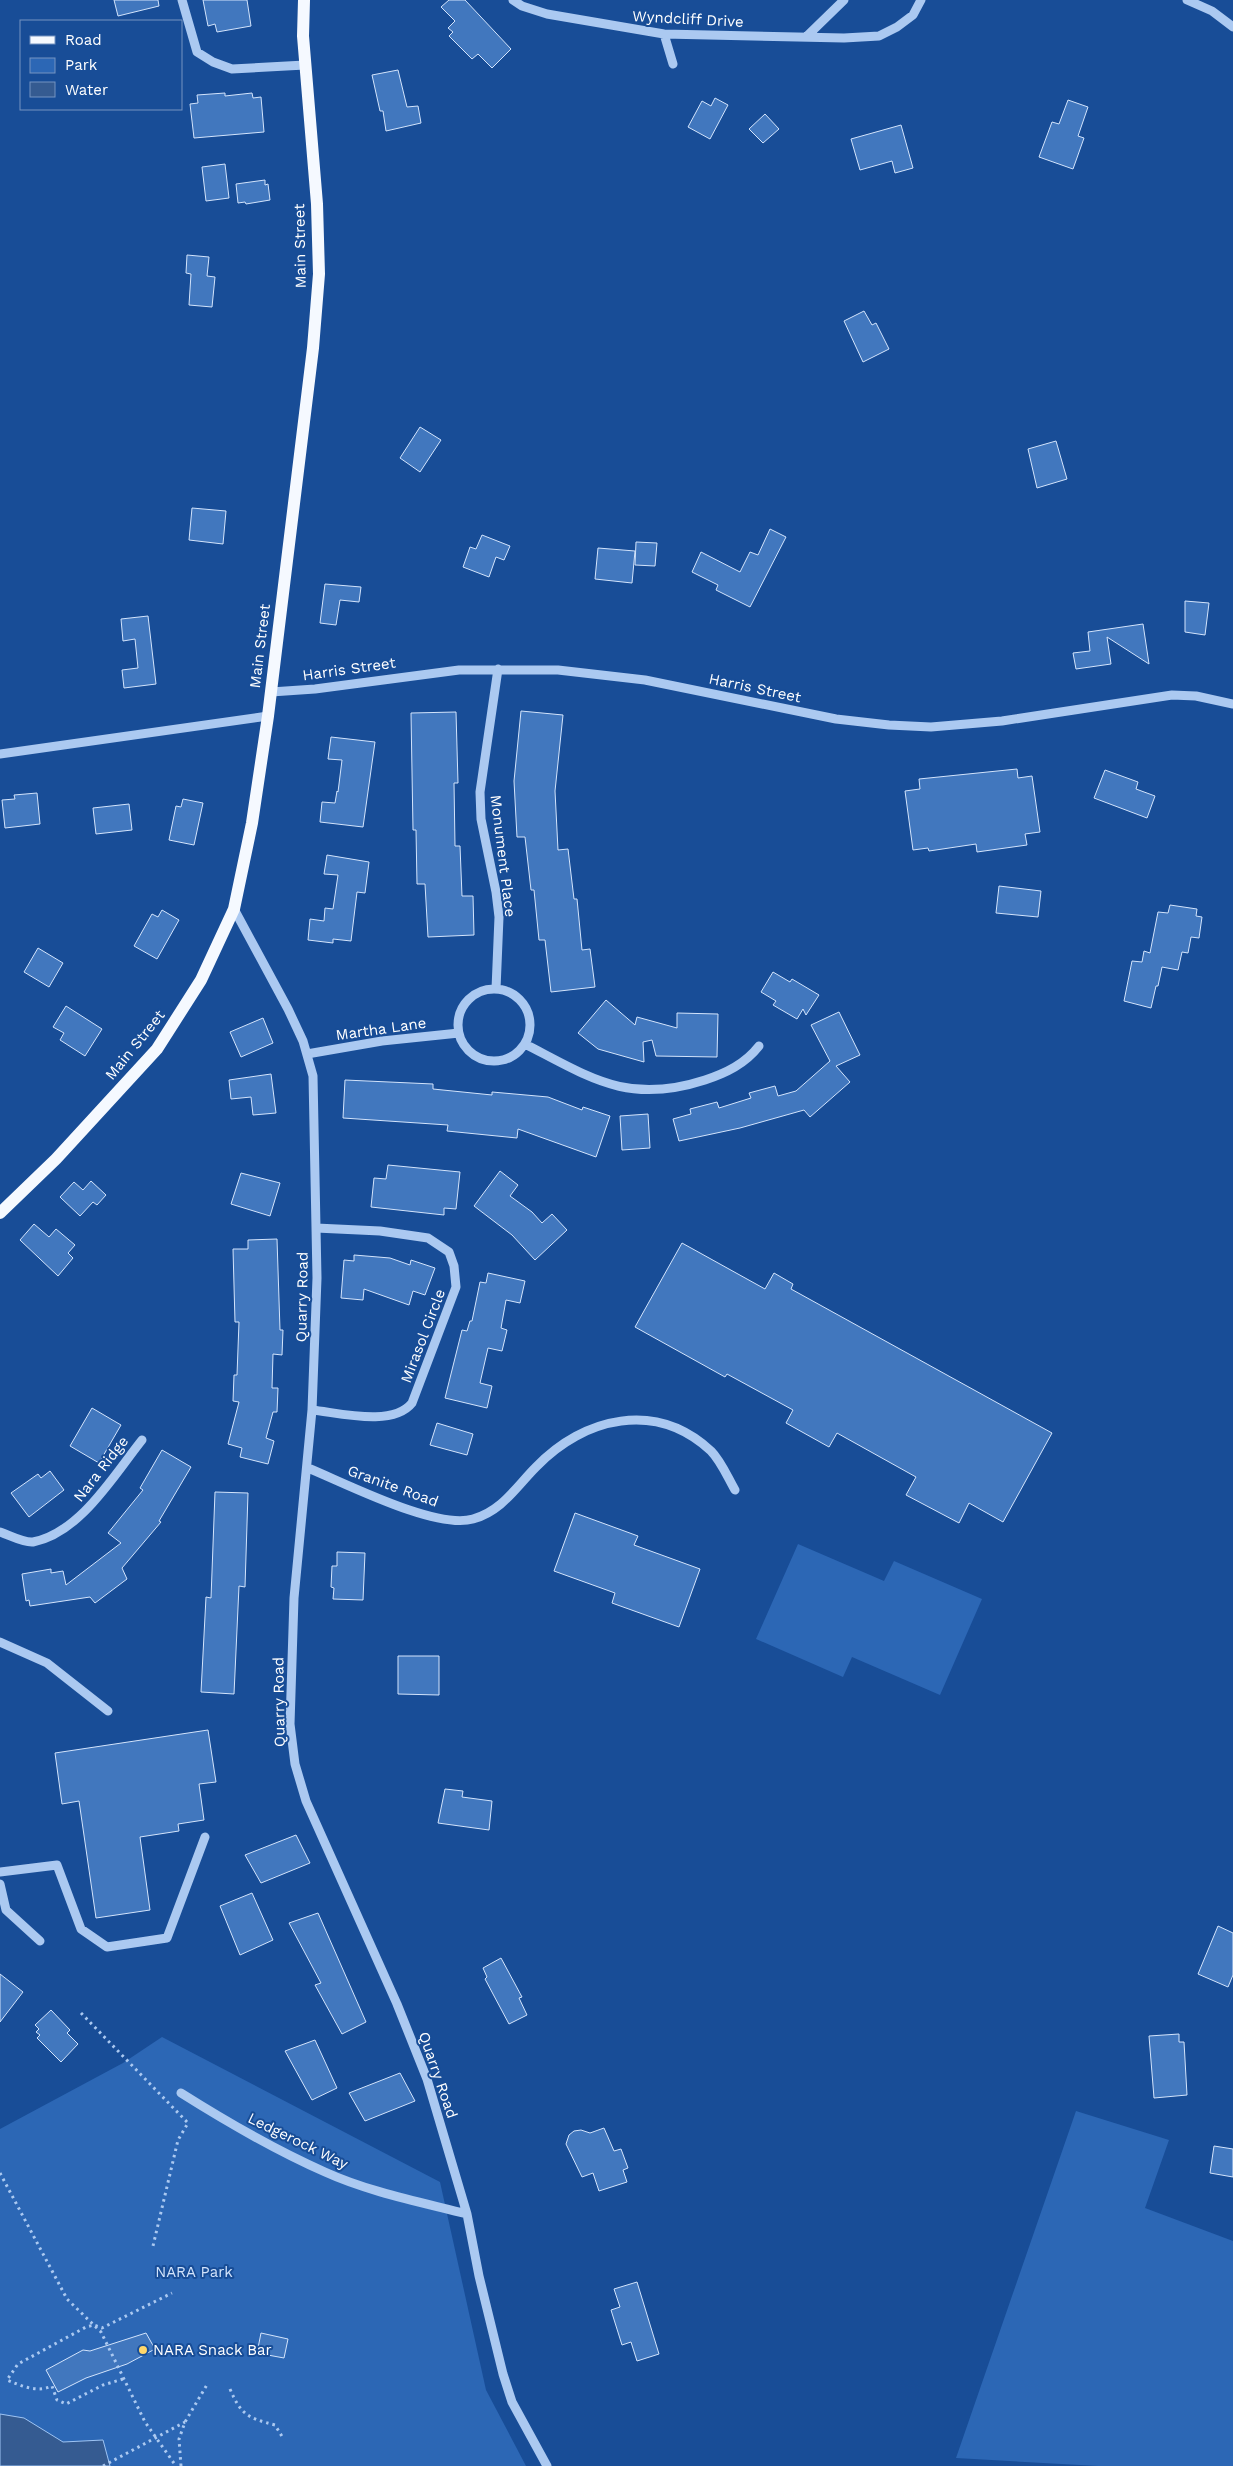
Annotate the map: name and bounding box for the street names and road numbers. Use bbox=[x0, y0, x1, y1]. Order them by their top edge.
street label: Wyndcliff Drive bbox=[632, 7, 744, 31]
street label: Main Street bbox=[290, 203, 310, 289]
street label: Main Street bbox=[246, 602, 274, 689]
street label: Harris Street bbox=[301, 653, 397, 684]
street label: Harris Street bbox=[707, 669, 803, 707]
street label: Monument Place bbox=[487, 794, 519, 918]
street label: Main Street bbox=[101, 1006, 169, 1084]
street label: Martha Lane bbox=[335, 1014, 427, 1044]
street label: Quarry Road bbox=[292, 1252, 312, 1342]
street label: Mirasol Circle bbox=[397, 1287, 449, 1385]
street label: Nara Ridge bbox=[70, 1433, 132, 1505]
street label: Granite Road bbox=[345, 1461, 441, 1511]
street label: Quarry Road bbox=[269, 1657, 289, 1747]
street label: Quarry Road bbox=[415, 2029, 461, 2121]
street label: Ledgerock Way bbox=[245, 2109, 351, 2173]

